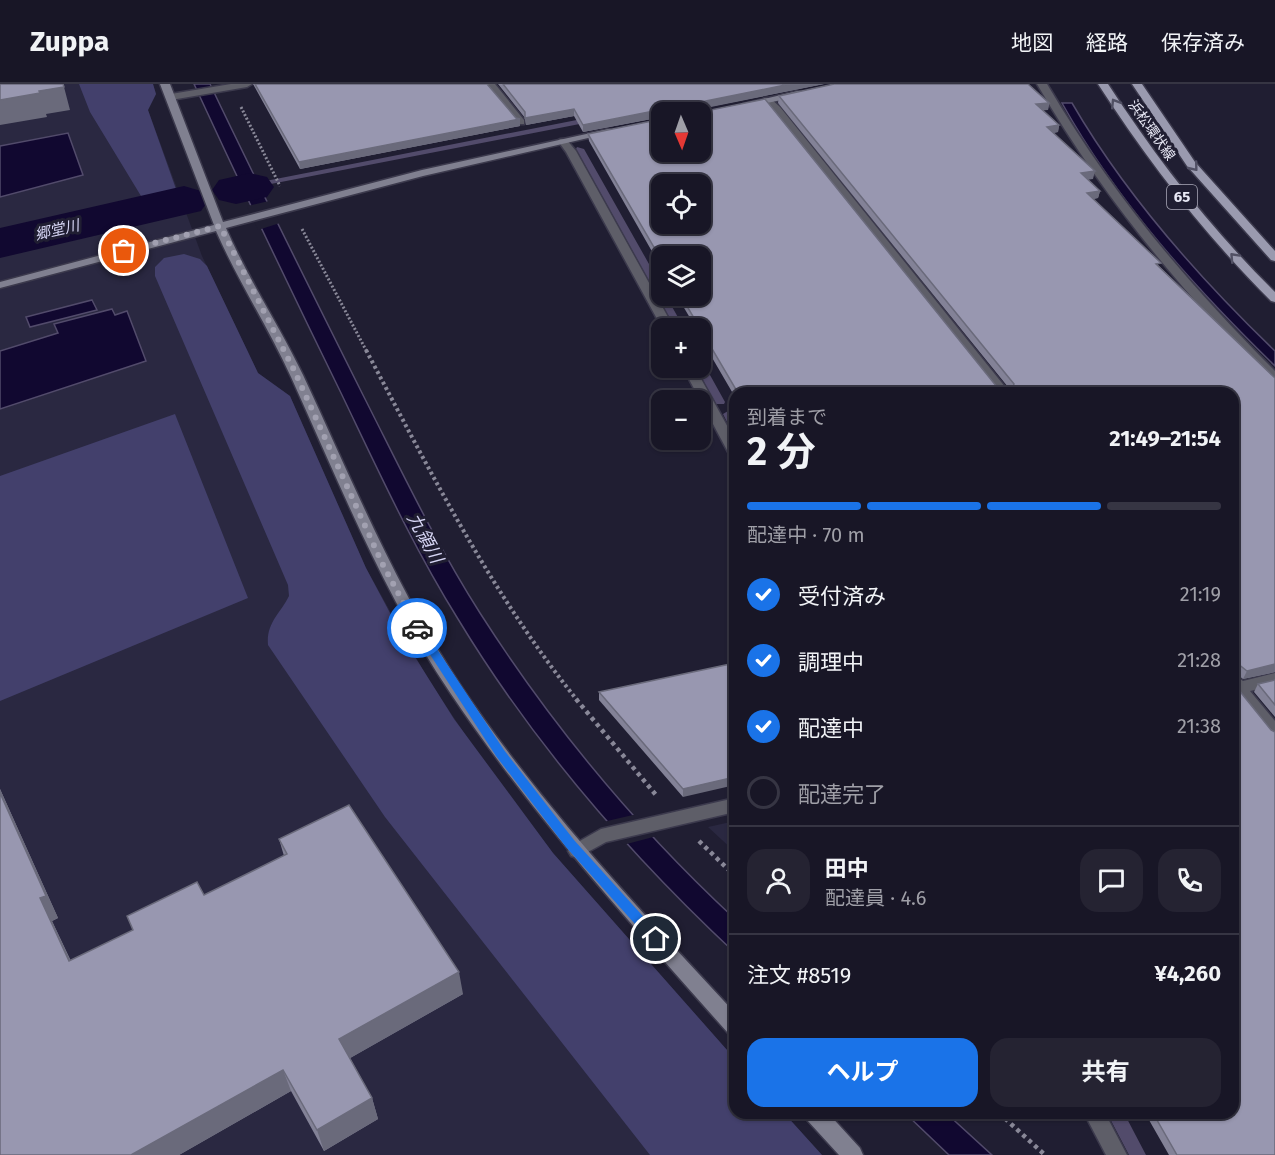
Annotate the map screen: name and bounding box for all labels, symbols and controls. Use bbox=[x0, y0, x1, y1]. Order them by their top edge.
text: Zuppa bbox=[30, 25, 109, 58]
text: 地図 bbox=[1011, 30, 1053, 56]
text: 経路 bbox=[1086, 30, 1128, 56]
text: 保存済み bbox=[1161, 30, 1245, 56]
street label: 浜松環状線 bbox=[1125, 97, 1179, 164]
one-way arrow bbox=[1110, 99, 1122, 109]
north arrow bbox=[651, 102, 711, 162]
map controls bbox=[651, 102, 711, 450]
one-way arrow bbox=[1186, 160, 1197, 171]
button: locate bbox=[651, 174, 711, 234]
road number: 65 bbox=[1167, 185, 1197, 209]
water label: 郷堂川 bbox=[33, 216, 83, 244]
pin bbox=[98, 225, 149, 276]
icon: bag bbox=[107, 234, 140, 267]
button: layers bbox=[651, 246, 711, 306]
one-way arrow bbox=[1230, 253, 1241, 263]
button: + bbox=[651, 318, 711, 378]
button: − bbox=[651, 390, 711, 450]
text: 到着まで bbox=[747, 405, 827, 429]
text: 21:49–21:54 bbox=[1109, 425, 1221, 452]
text: 2 分 bbox=[747, 429, 815, 475]
water label: 九領川 bbox=[402, 509, 449, 569]
text: 配達中 · 70 m bbox=[747, 523, 865, 547]
icon: check bbox=[747, 578, 780, 611]
text: 21:19 bbox=[1180, 582, 1221, 606]
text: 受付済み bbox=[798, 583, 886, 610]
courier bbox=[387, 598, 447, 658]
icon: car bbox=[401, 612, 434, 645]
icon: check bbox=[747, 644, 780, 677]
text: 21:28 bbox=[1177, 648, 1221, 672]
text: 調理中 bbox=[798, 649, 864, 676]
icon: check bbox=[747, 710, 780, 743]
text: 21:38 bbox=[1177, 714, 1221, 738]
text: 配達中 bbox=[798, 715, 864, 742]
text: 配達完了 bbox=[798, 781, 886, 808]
button: person bbox=[747, 849, 810, 912]
button: chat bbox=[1080, 849, 1143, 912]
button: phone bbox=[1158, 849, 1221, 912]
text: 田中 bbox=[825, 855, 869, 882]
text: 配達員 · 4.6 bbox=[825, 886, 926, 910]
pin bbox=[630, 913, 681, 964]
icon: home bbox=[639, 922, 672, 955]
text: ¥4,260 bbox=[1155, 960, 1221, 987]
text: 注文 #8519 bbox=[747, 962, 851, 989]
button: ヘルプ bbox=[747, 1038, 978, 1107]
button: 共有 bbox=[990, 1038, 1221, 1107]

